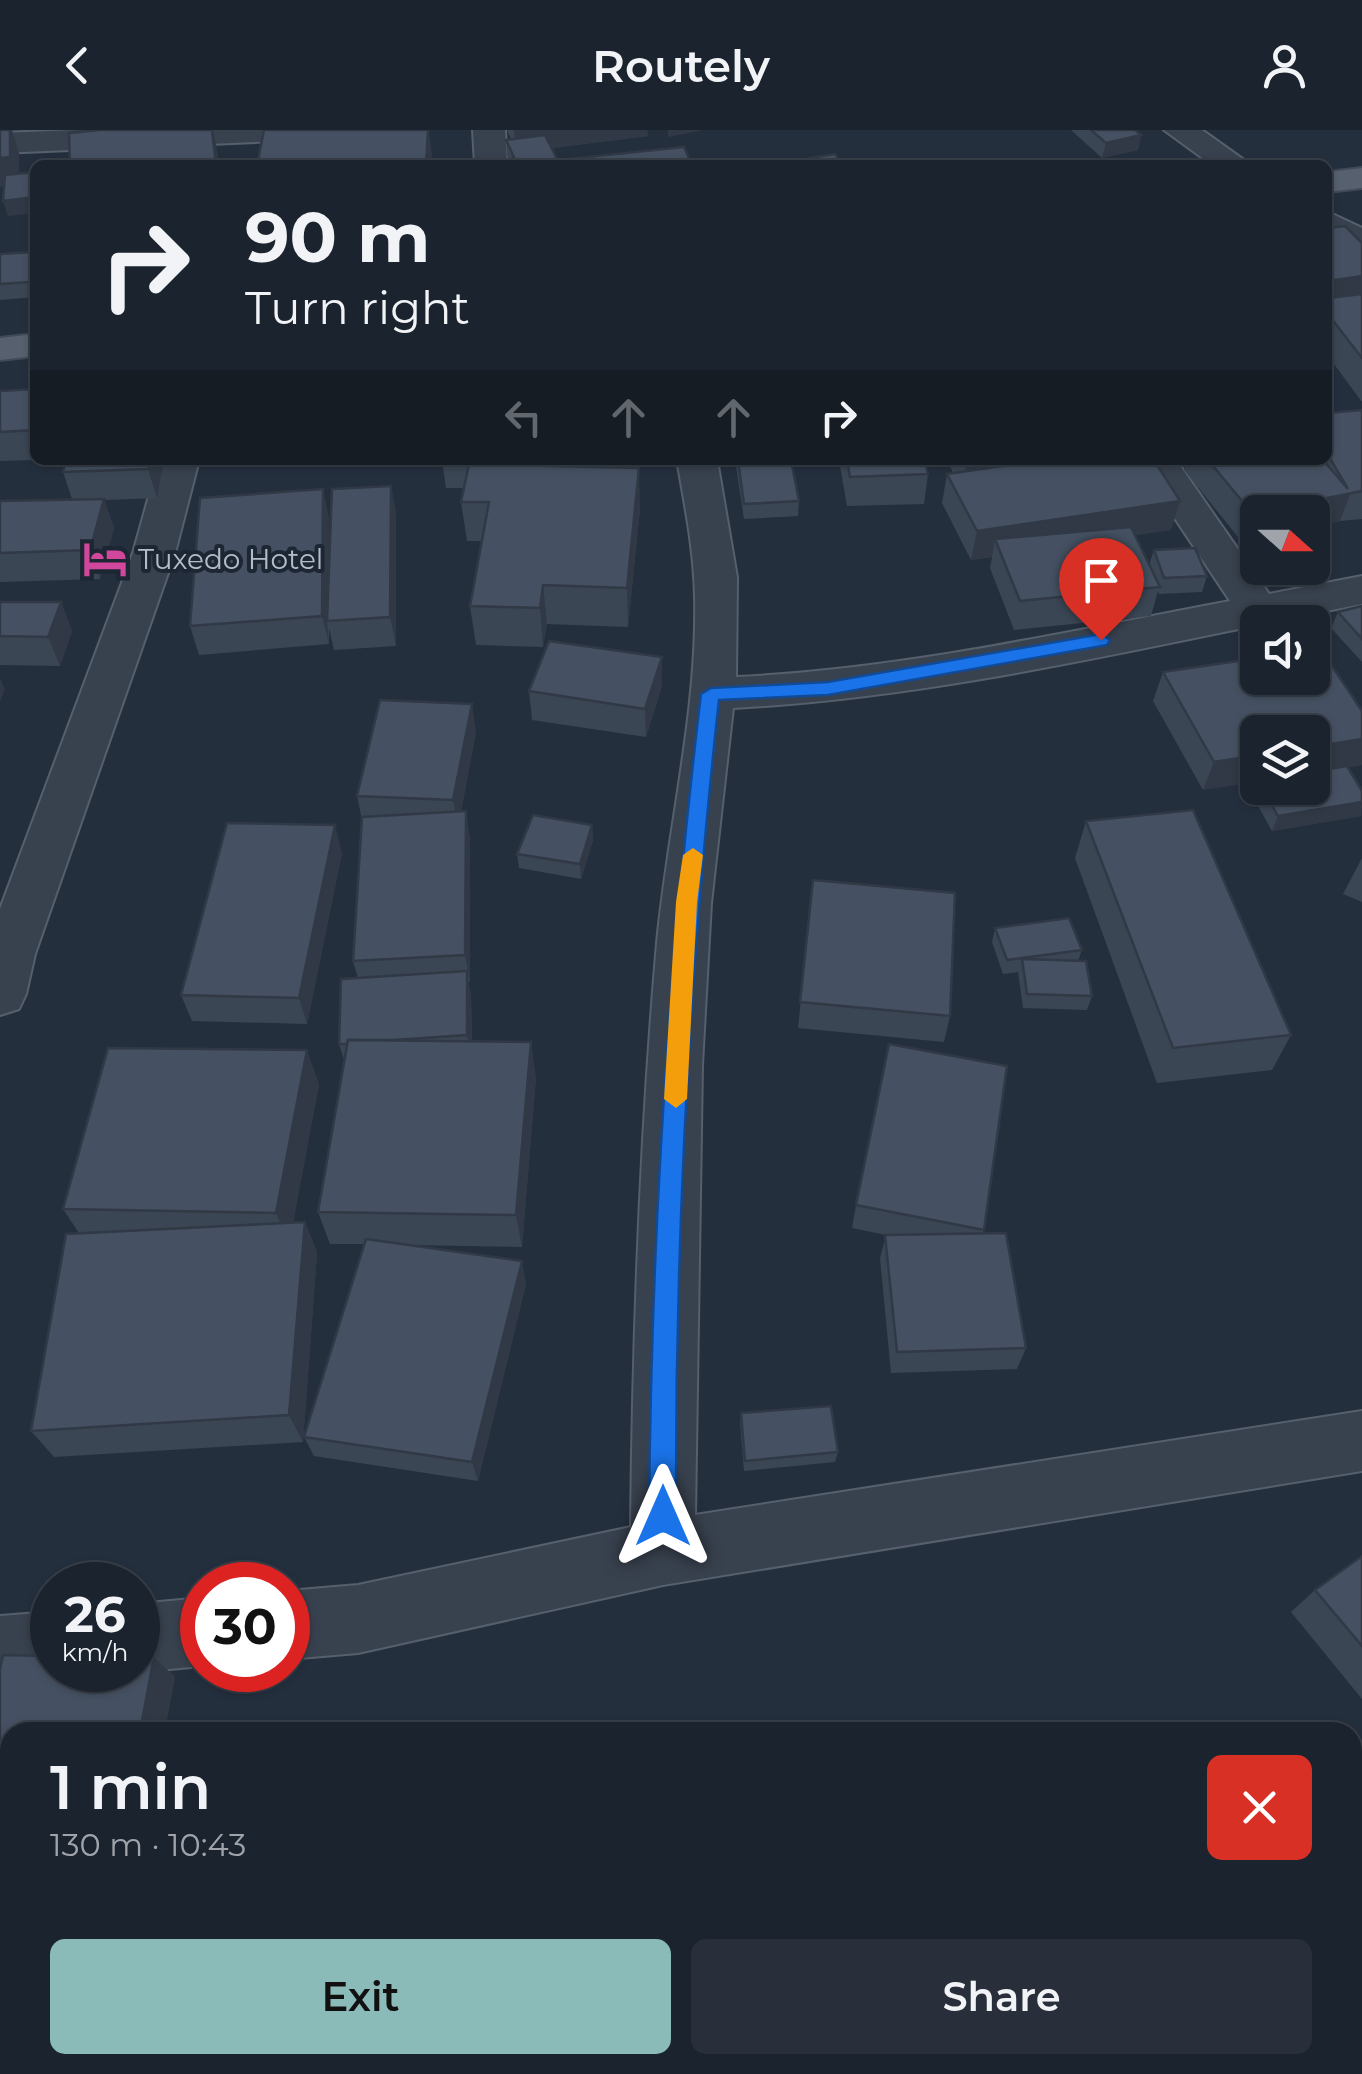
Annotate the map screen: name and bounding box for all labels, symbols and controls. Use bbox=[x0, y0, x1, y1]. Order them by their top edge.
icon: back bbox=[50, 38, 105, 93]
text: Routely bbox=[592, 38, 770, 93]
icon: person bbox=[1257, 38, 1312, 93]
text: 90 m bbox=[245, 194, 430, 280]
icon: right bbox=[80, 200, 210, 330]
text: Turn right bbox=[245, 280, 470, 335]
icon: left bbox=[496, 390, 551, 445]
icon: ahead bbox=[601, 390, 656, 445]
icon: ahead bbox=[706, 390, 761, 445]
icon: right bbox=[811, 390, 866, 445]
north arrow bbox=[1240, 495, 1330, 585]
map controls bbox=[1240, 495, 1330, 805]
hotel icon: Tuxedo Hotel bbox=[81, 535, 129, 583]
pin bbox=[1059, 538, 1144, 641]
place label: Tuxedo Hotel bbox=[138, 542, 323, 576]
icon: arrive bbox=[1074, 553, 1129, 608]
button: sound bbox=[1240, 605, 1330, 695]
button: layers bbox=[1240, 715, 1330, 805]
position arrow bbox=[611, 1464, 715, 1568]
speed limit sign: 30 bbox=[180, 1562, 310, 1692]
text: 26 bbox=[64, 1584, 126, 1645]
text: km/h bbox=[62, 1637, 128, 1667]
text: 1 min bbox=[50, 1751, 211, 1824]
button: close bbox=[1207, 1755, 1312, 1860]
text: 130 m · 10:43 bbox=[50, 1825, 246, 1864]
button: Exit bbox=[50, 1939, 671, 2054]
button: Share bbox=[691, 1939, 1312, 2054]

